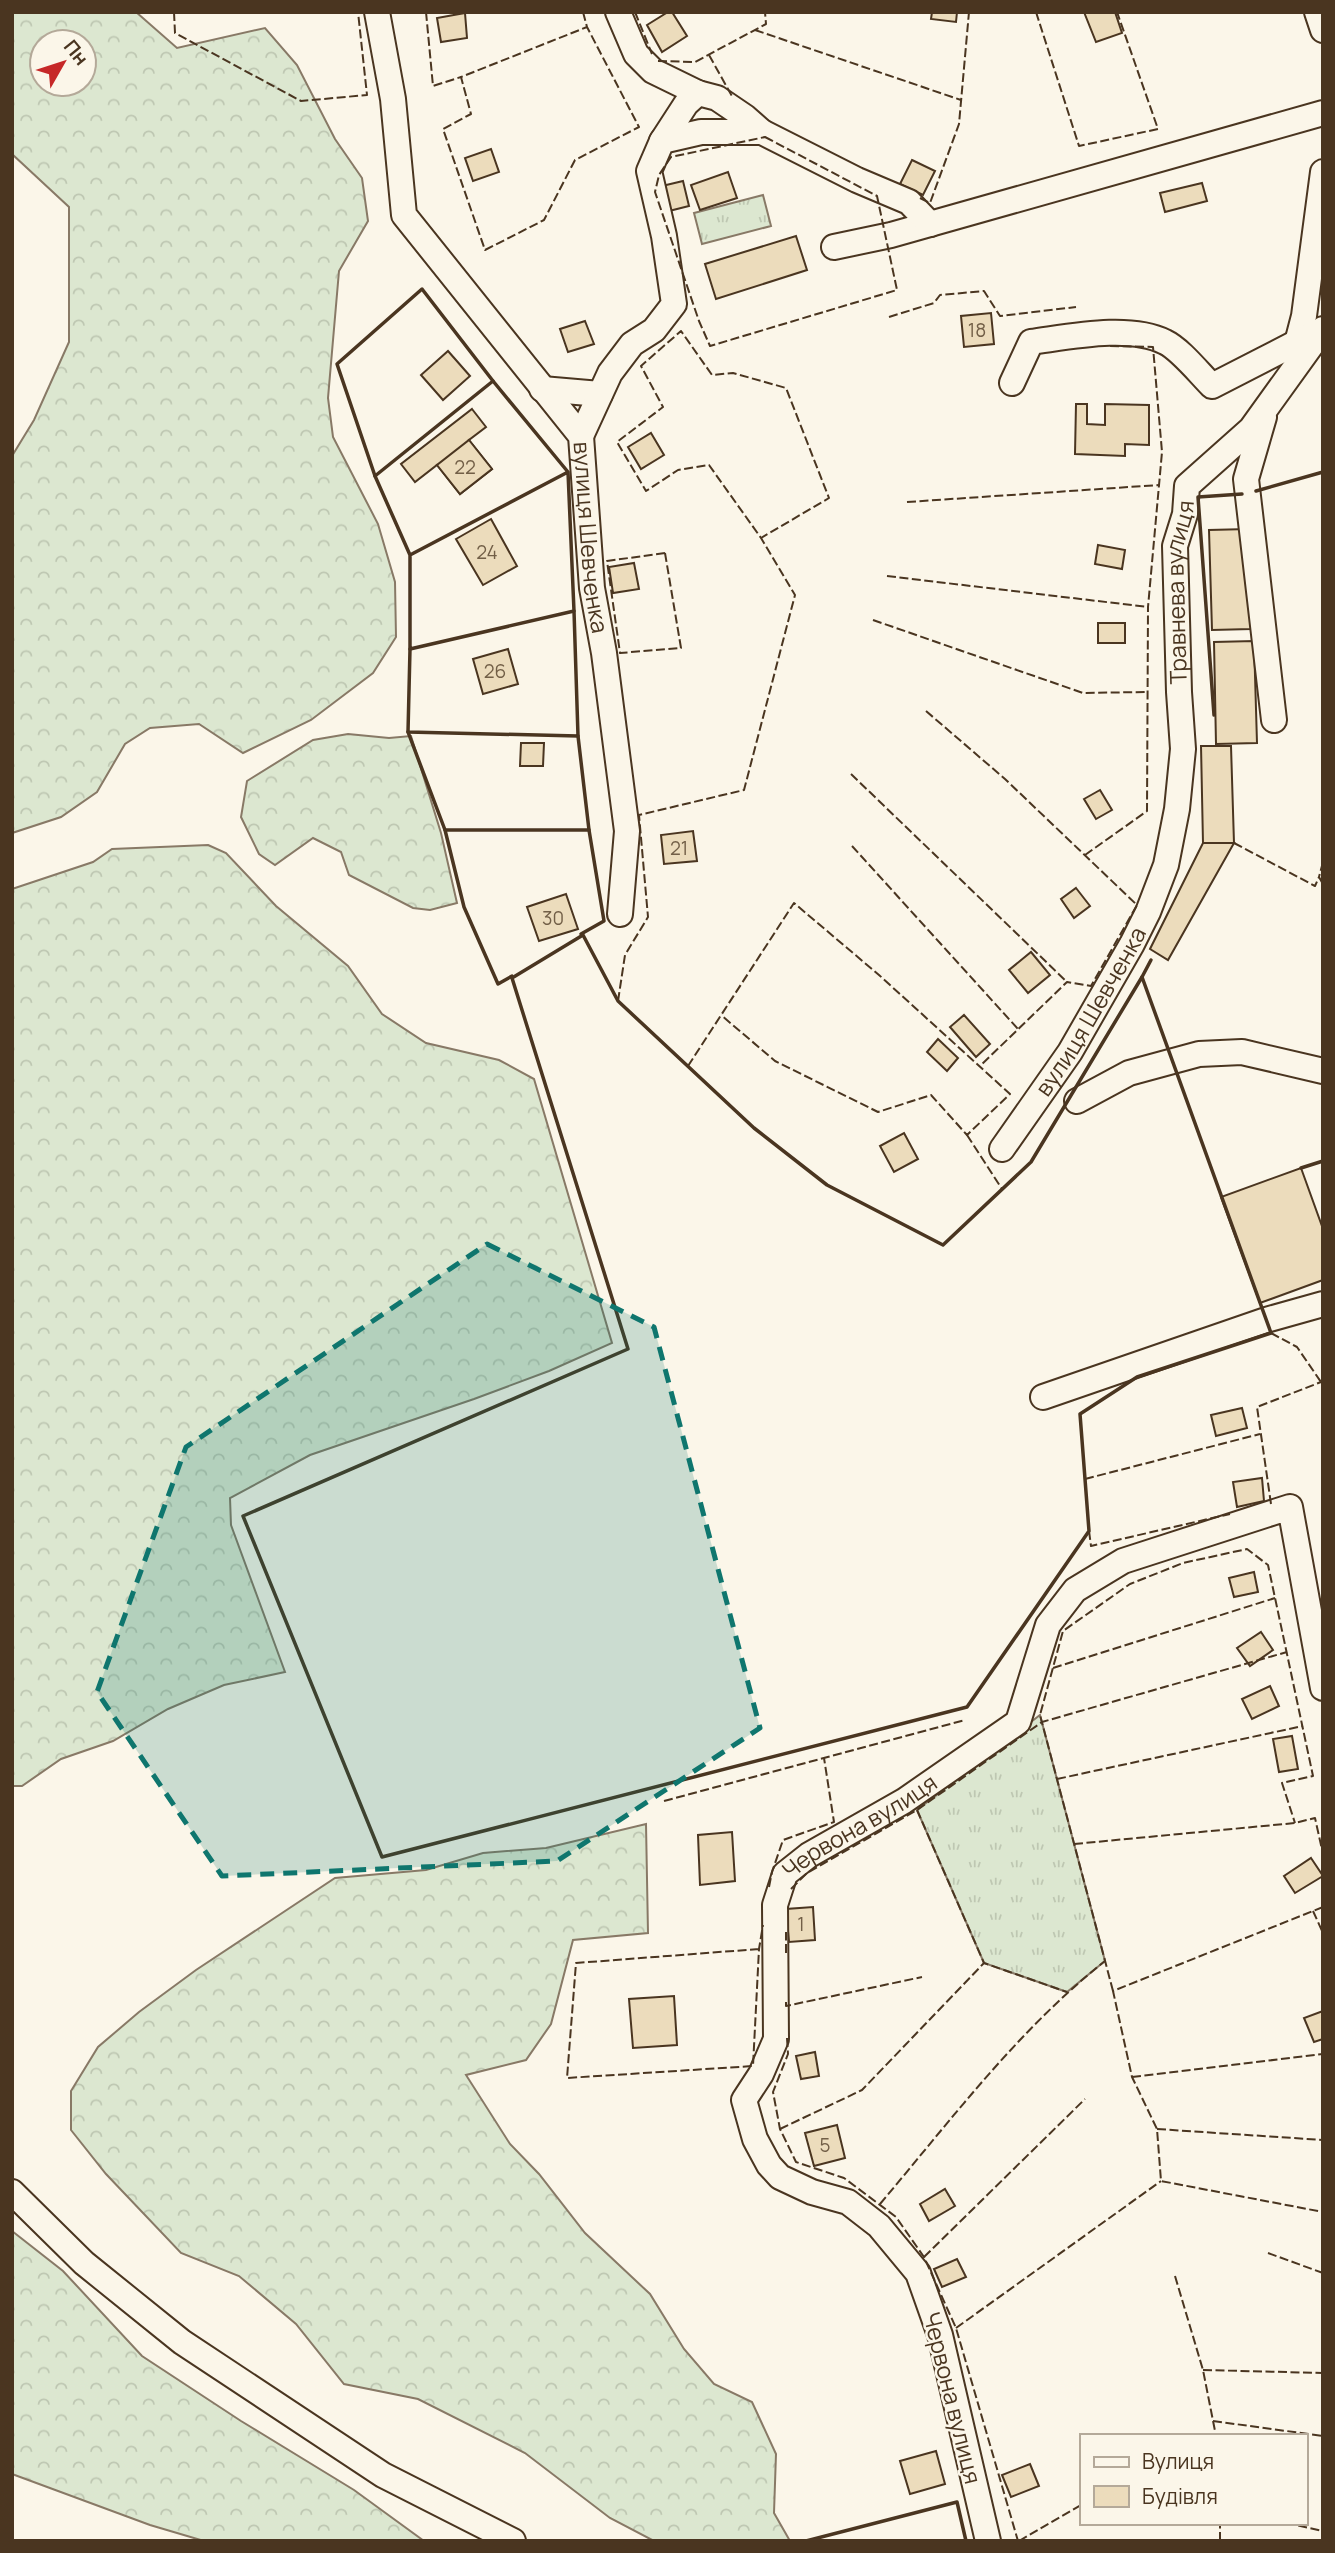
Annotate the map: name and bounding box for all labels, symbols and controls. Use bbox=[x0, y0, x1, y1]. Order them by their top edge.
north arrow bbox=[28, 28, 98, 98]
text: Пн bbox=[58, 34, 94, 70]
house number: 18 bbox=[968, 317, 986, 343]
street label: вулиця Шевченка bbox=[566, 440, 617, 636]
house number: 22 bbox=[454, 454, 476, 480]
street label: Травнева вулиця bbox=[1157, 499, 1201, 685]
house number: 24 bbox=[476, 539, 498, 565]
house number: 26 bbox=[484, 658, 506, 684]
house number: 21 bbox=[670, 835, 688, 861]
house number: 30 bbox=[542, 905, 564, 931]
street label: вулиця Шевченка bbox=[1027, 921, 1153, 1102]
street label: Червона вулиця bbox=[775, 1766, 943, 1885]
house number: 1 bbox=[797, 1911, 805, 1937]
house number: 5 bbox=[820, 2132, 831, 2158]
street label: Червона вулиця bbox=[916, 2308, 990, 2487]
legend bbox=[1080, 2434, 1307, 2525]
text: Вулиця bbox=[1142, 2447, 1214, 2475]
text: Будівля bbox=[1142, 2482, 1218, 2510]

